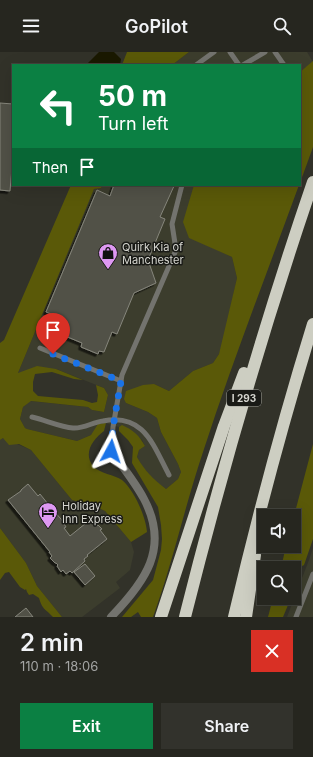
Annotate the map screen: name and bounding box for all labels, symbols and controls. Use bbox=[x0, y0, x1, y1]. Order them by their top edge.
icon: menu bbox=[20, 15, 42, 37]
icon: search bbox=[271, 15, 293, 37]
text: GoPilot bbox=[125, 16, 188, 37]
text: 50 m bbox=[98, 79, 167, 113]
icon: left bbox=[32, 80, 84, 132]
text: Turn left bbox=[98, 113, 168, 134]
icon: arrive bbox=[76, 156, 98, 178]
text: Then bbox=[32, 158, 68, 177]
place label: Quirk Kia of Manchester bbox=[122, 240, 184, 267]
shop icon: Quirk Kia of Manchester bbox=[97, 242, 119, 270]
pin bbox=[36, 313, 70, 354]
icon: arrive bbox=[42, 319, 64, 341]
road number: I 293 bbox=[227, 390, 261, 406]
position arrow bbox=[90, 430, 132, 472]
place label: Holiday Inn Express bbox=[62, 499, 123, 526]
hotel icon: Holiday Inn Express bbox=[37, 501, 59, 529]
map controls bbox=[257, 509, 301, 605]
button: sound bbox=[257, 509, 301, 553]
button: search bbox=[257, 561, 301, 605]
text: 2 min bbox=[20, 628, 84, 657]
button: close bbox=[251, 630, 293, 672]
text: 110 m · 18:06 bbox=[20, 658, 98, 674]
button: Exit bbox=[20, 703, 153, 749]
button: Share bbox=[161, 703, 293, 749]

